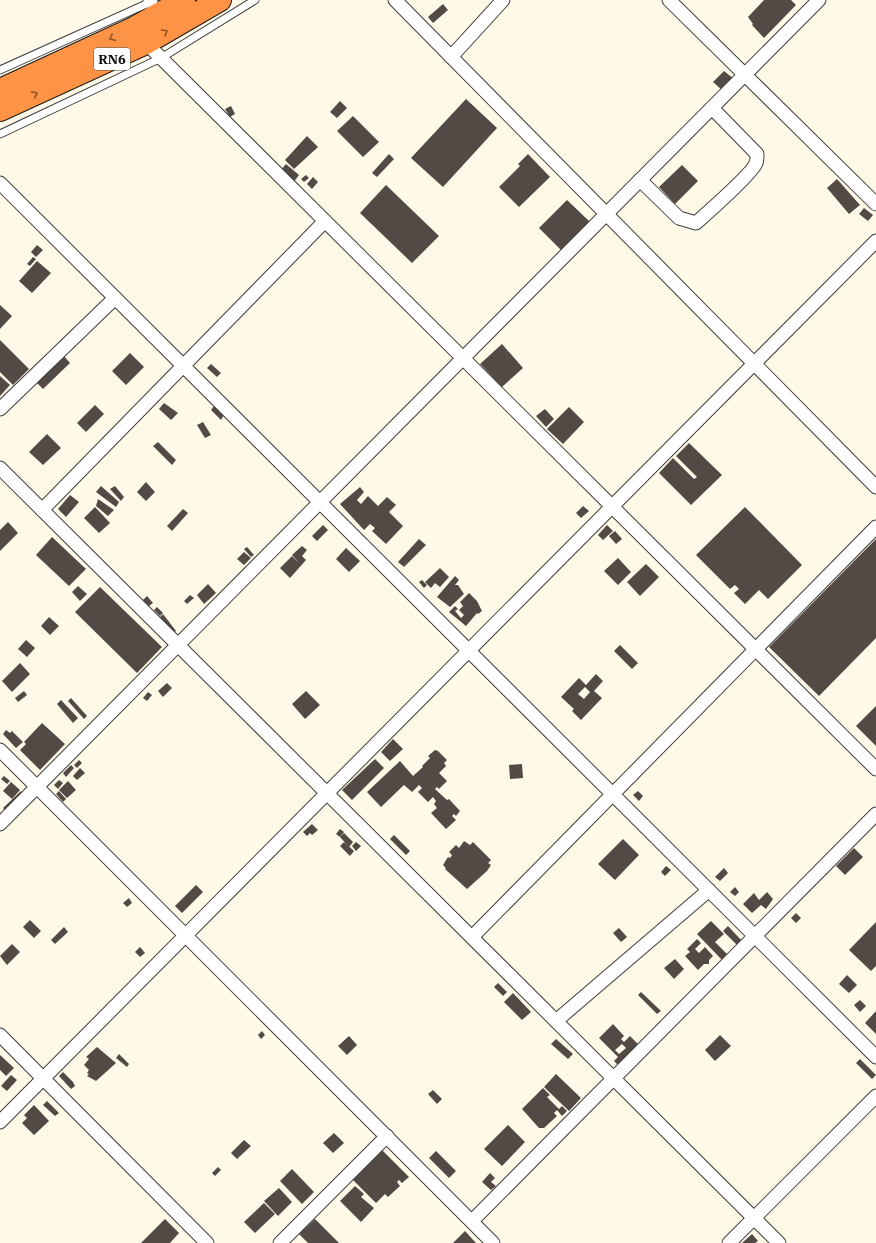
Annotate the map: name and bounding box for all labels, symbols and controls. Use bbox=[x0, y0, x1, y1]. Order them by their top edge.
one-way arrow bbox=[161, 30, 168, 37]
one-way arrow bbox=[109, 33, 116, 41]
road number: RN6 bbox=[94, 48, 130, 70]
one-way arrow bbox=[31, 91, 39, 99]

